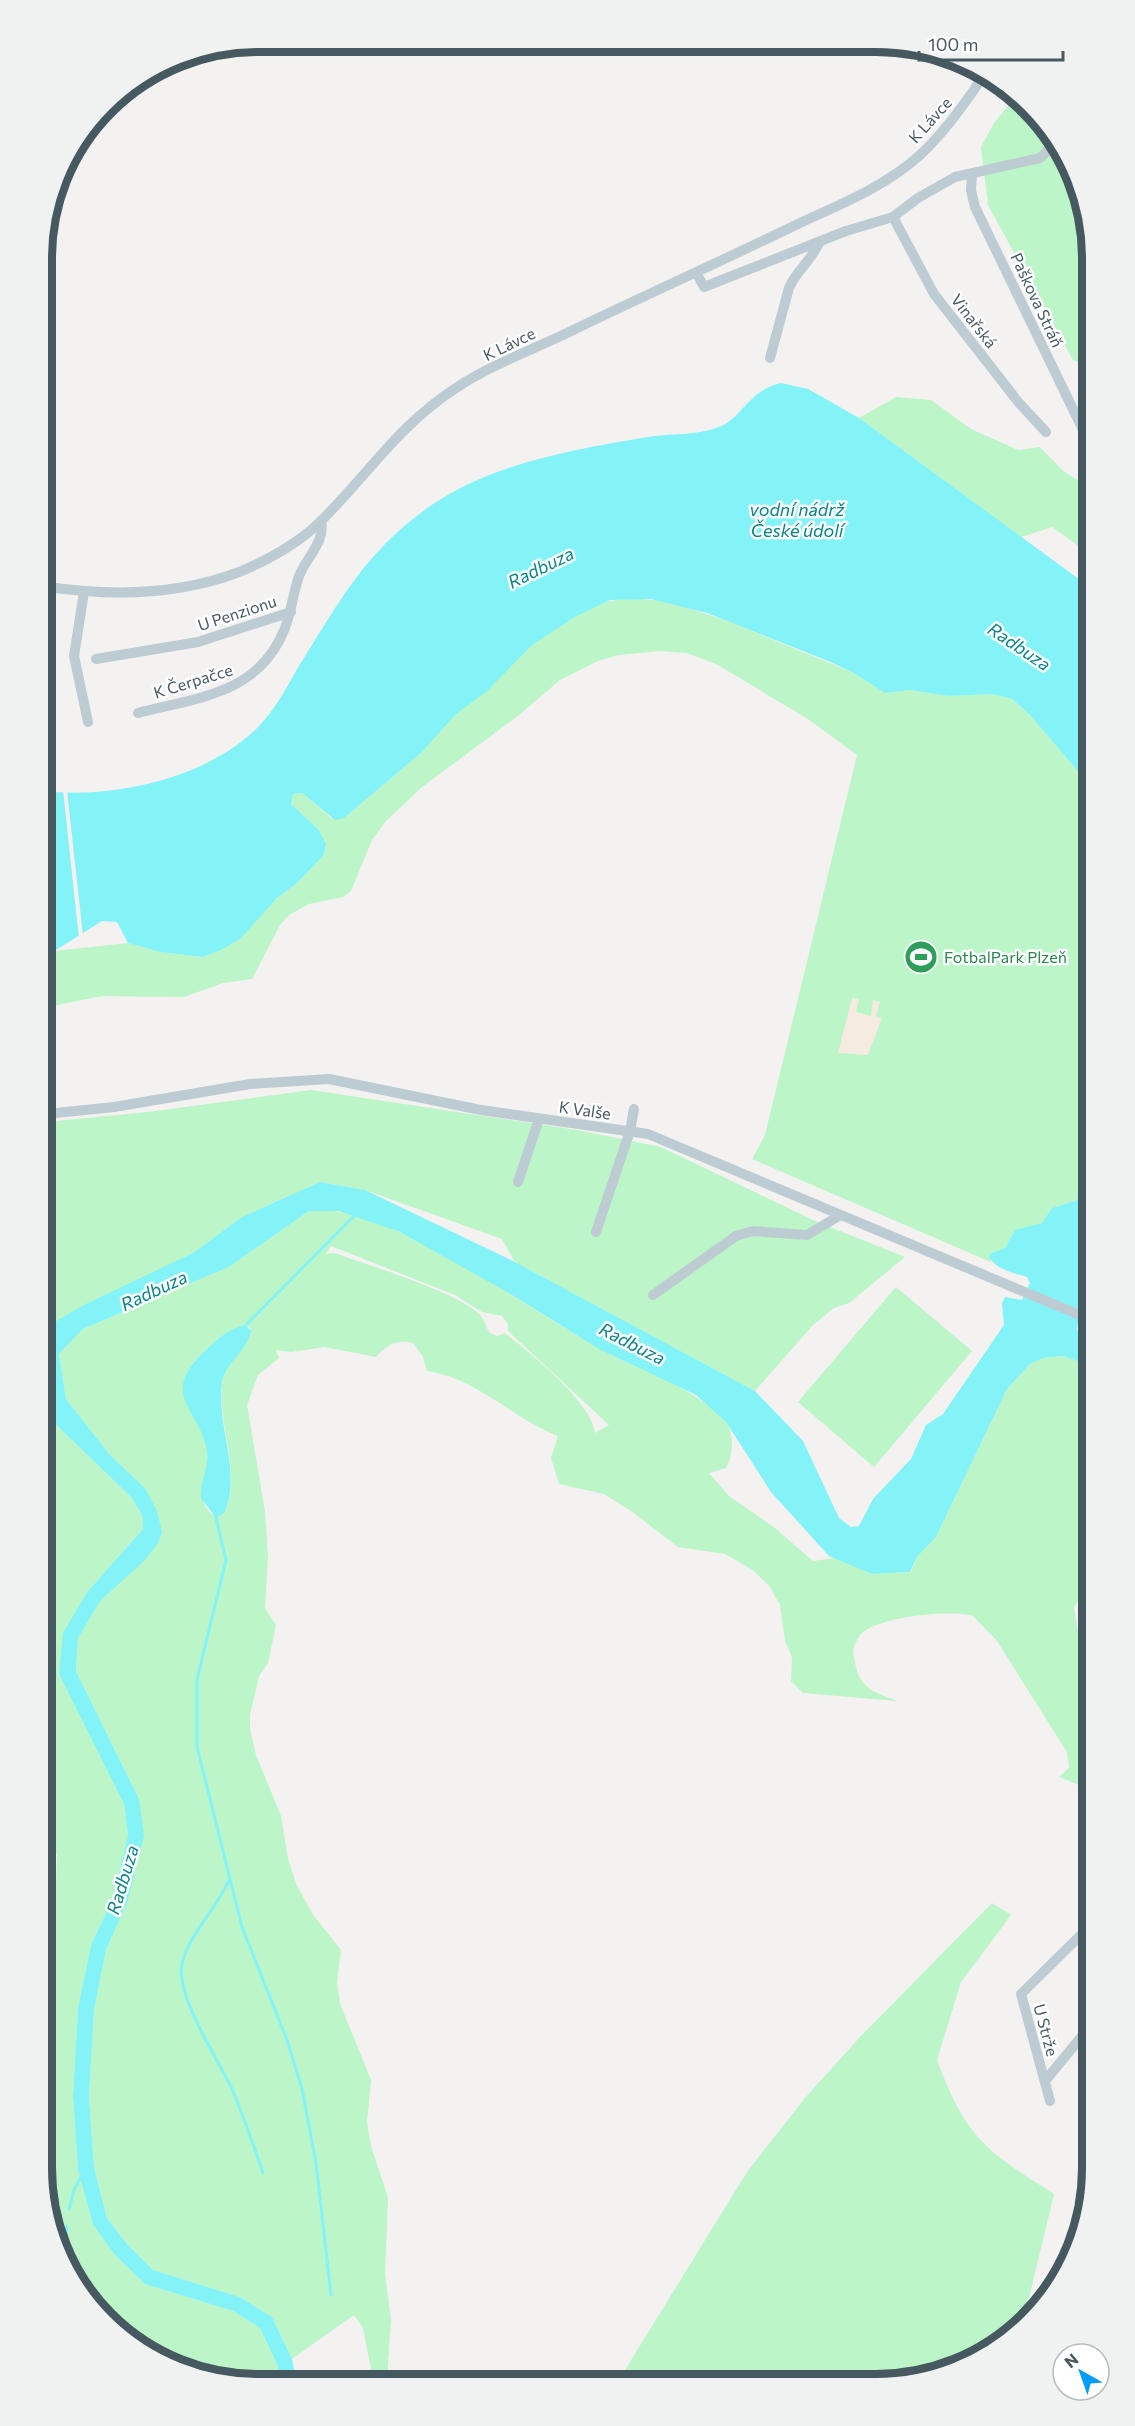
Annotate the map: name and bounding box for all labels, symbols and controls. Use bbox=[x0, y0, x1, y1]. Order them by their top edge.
scale bar bbox=[919, 24, 1063, 62]
text: 100 m bbox=[928, 33, 978, 55]
street label: K Lávce bbox=[904, 93, 955, 147]
street label: Paškova Stráň bbox=[1007, 249, 1068, 350]
street label: Vinařská bbox=[948, 290, 1001, 351]
street label: K Lávce bbox=[480, 323, 538, 364]
water label: vodní nádrž České údolí bbox=[750, 498, 847, 541]
water label: Radbuza bbox=[504, 542, 577, 593]
street label: U Penzionu bbox=[195, 591, 279, 634]
water label: Radbuza bbox=[984, 617, 1055, 675]
street label: K Čerpačce bbox=[151, 659, 235, 702]
sports icon: FotbalPark Plzeň bbox=[903, 939, 939, 975]
place label: FotbalPark Plzeň bbox=[944, 947, 1067, 966]
street label: K Valše bbox=[558, 1096, 612, 1123]
water label: Radbuza bbox=[117, 1265, 190, 1315]
water label: Radbuza bbox=[596, 1317, 669, 1369]
water label: Radbuza bbox=[101, 1843, 143, 1917]
street label: U Strže bbox=[1030, 2002, 1063, 2058]
north arrow bbox=[1051, 2342, 1111, 2402]
text: N bbox=[1060, 2349, 1082, 2371]

